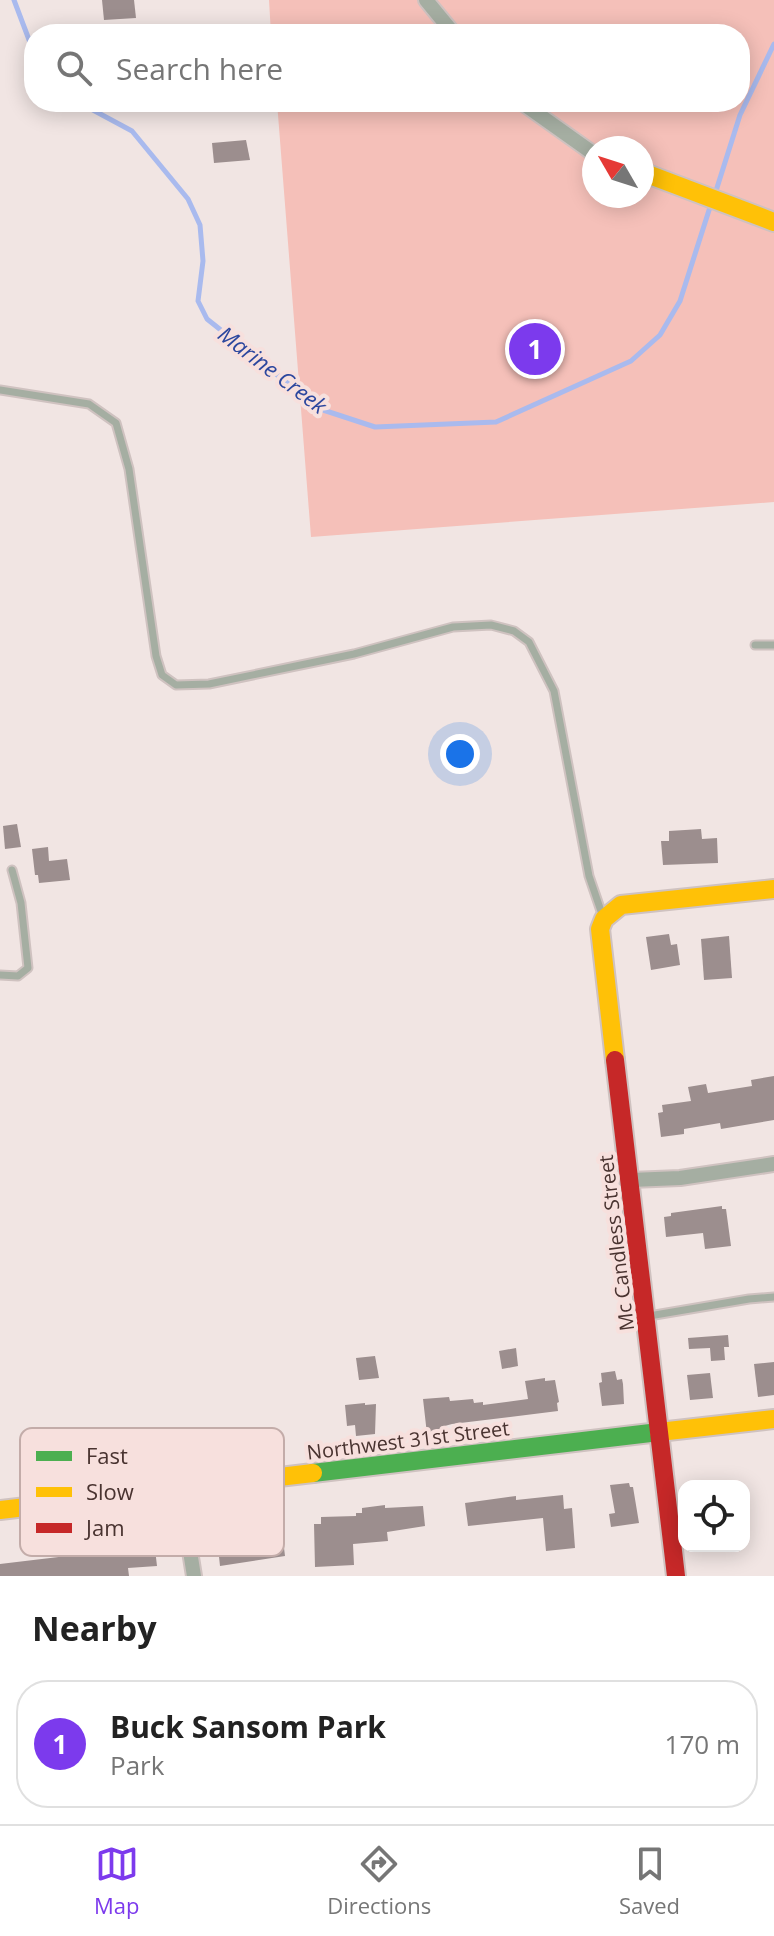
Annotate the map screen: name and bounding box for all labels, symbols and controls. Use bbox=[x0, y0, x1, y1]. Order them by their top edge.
search box bbox=[24, 24, 750, 112]
icon: search bbox=[52, 46, 96, 90]
text: Search here bbox=[116, 48, 283, 89]
north arrow bbox=[582, 136, 654, 208]
water label: Marine Creek bbox=[213, 318, 334, 420]
pin: 1 bbox=[509, 319, 561, 379]
your location bbox=[440, 734, 480, 774]
street label: Mc Candless Street bbox=[592, 1153, 640, 1333]
street label: Northwest 31st Street bbox=[305, 1414, 511, 1466]
legend bbox=[20, 1428, 284, 1556]
text: Fast bbox=[86, 1440, 128, 1470]
text: Slow bbox=[86, 1476, 134, 1506]
map controls bbox=[678, 1480, 750, 1552]
button: locate bbox=[678, 1480, 750, 1552]
text: Jam bbox=[84, 1512, 125, 1542]
text: Nearby bbox=[32, 1605, 157, 1651]
text: Buck Sansom Park bbox=[110, 1706, 386, 1747]
text: 1 bbox=[53, 1726, 67, 1762]
text: 170 m bbox=[665, 1726, 740, 1762]
text: Park bbox=[110, 1747, 164, 1783]
tab: Map bbox=[94, 1842, 139, 1920]
tab: Directions bbox=[327, 1842, 431, 1920]
tab: Saved bbox=[619, 1842, 680, 1920]

